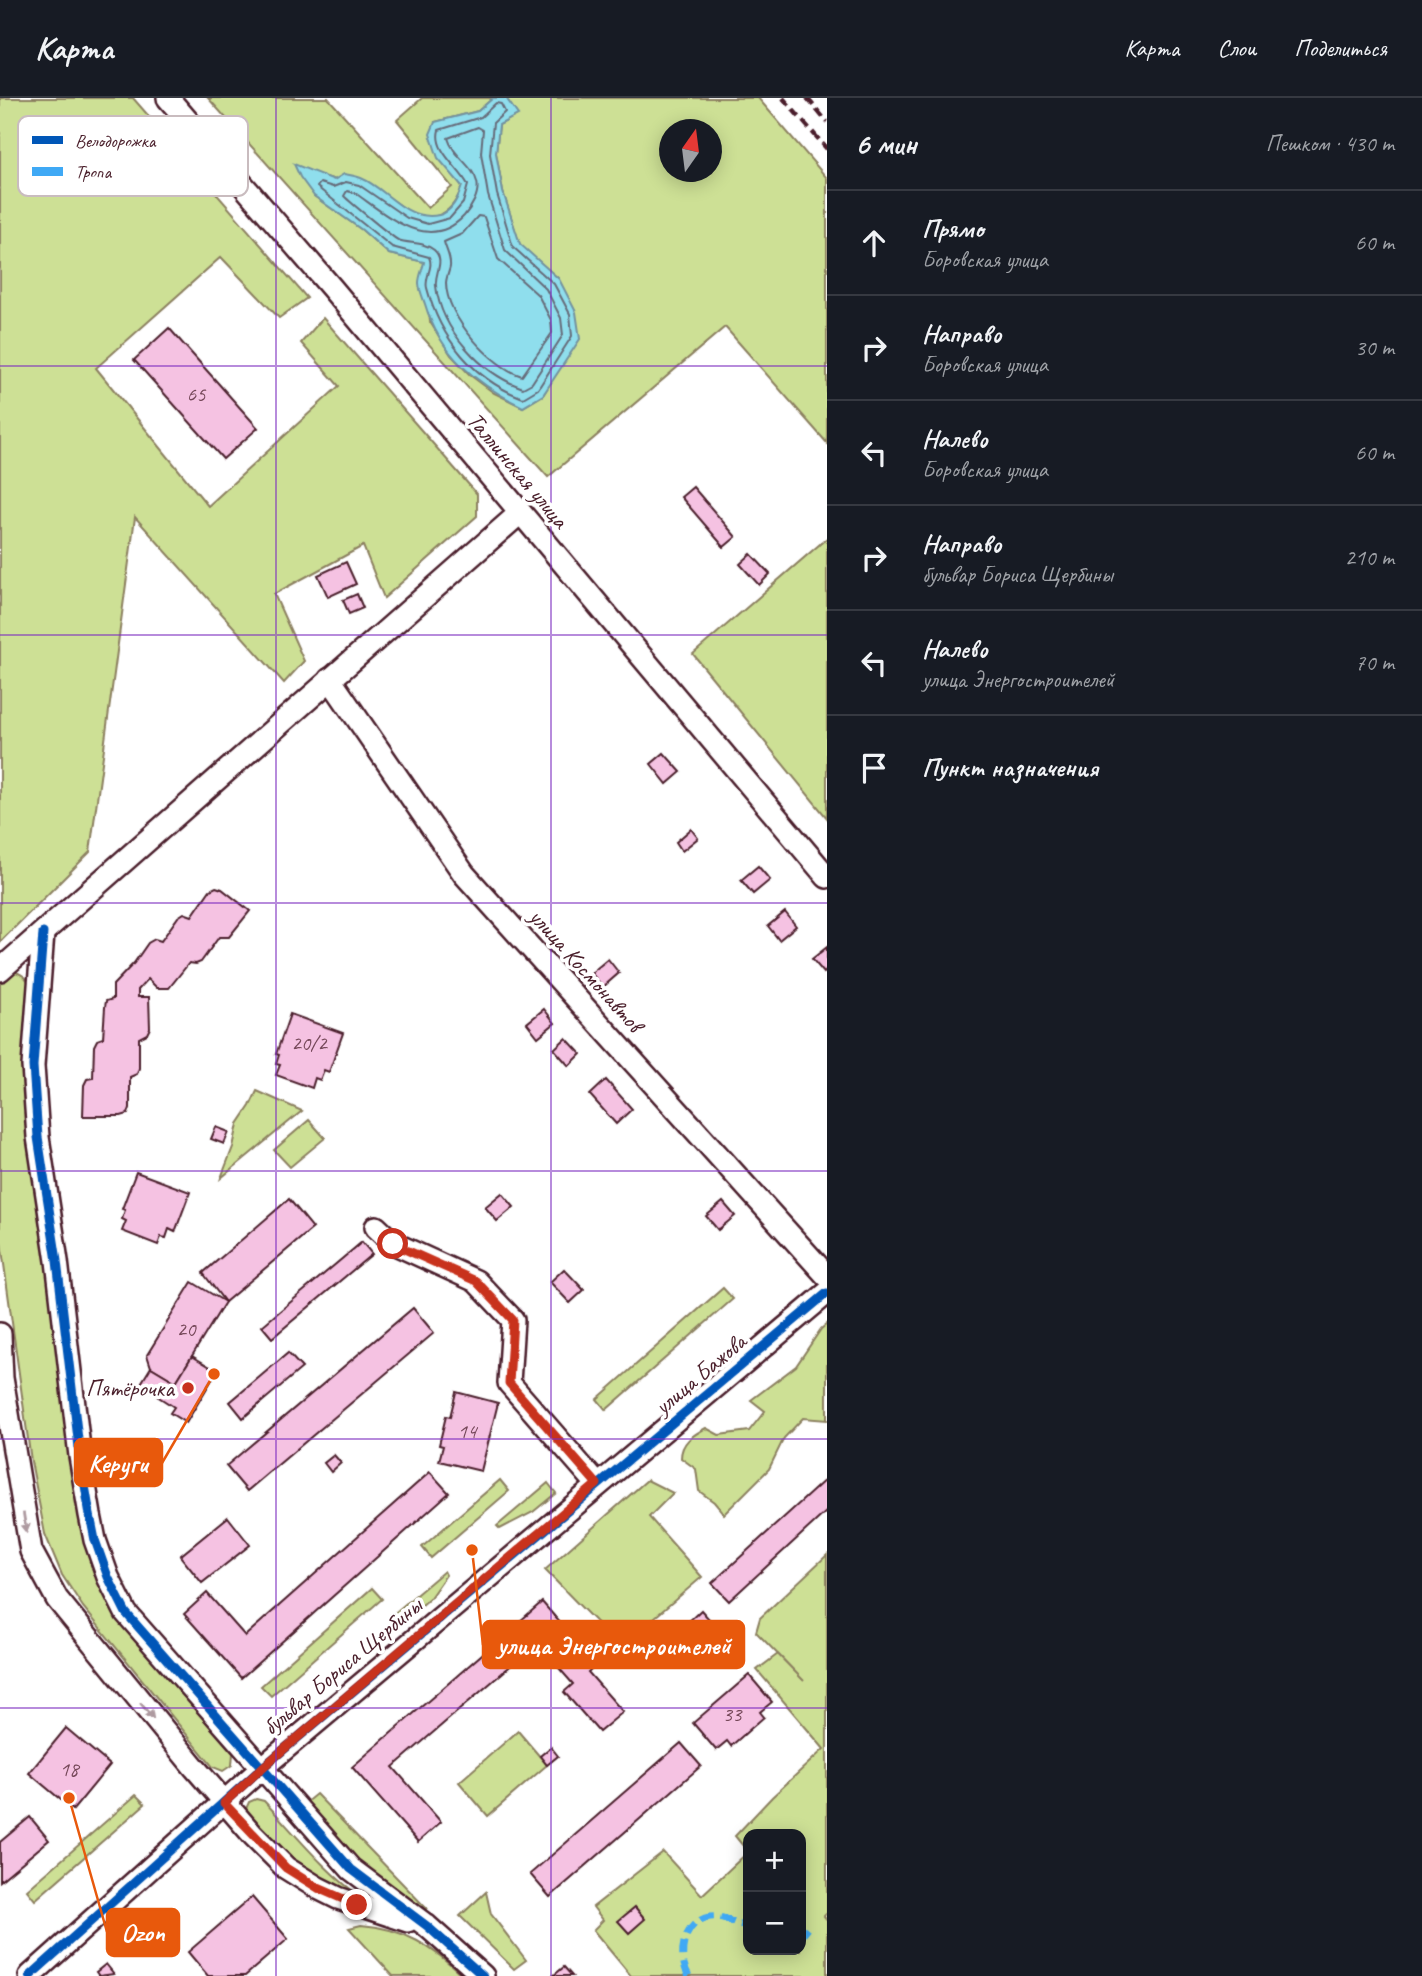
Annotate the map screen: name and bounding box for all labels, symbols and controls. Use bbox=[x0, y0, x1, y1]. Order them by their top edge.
text: Карта bbox=[35, 27, 114, 69]
text: Карта bbox=[1125, 33, 1179, 63]
text: Слои bbox=[1217, 33, 1256, 63]
text: Поделиться bbox=[1294, 33, 1387, 63]
legend bbox=[18, 116, 248, 196]
north arrow bbox=[659, 119, 722, 182]
text: 6 мин bbox=[855, 125, 917, 163]
text: Велодорожка bbox=[75, 129, 157, 153]
text: Пешком · 430 m bbox=[1266, 129, 1394, 158]
text: Тропа bbox=[75, 160, 112, 184]
text: Прямо bbox=[922, 212, 984, 245]
icon: ahead bbox=[855, 224, 893, 262]
text: 60 m bbox=[1355, 228, 1394, 257]
text: Боровская улица bbox=[922, 245, 1048, 274]
text: Направо bbox=[922, 317, 1001, 350]
icon: right bbox=[855, 329, 893, 367]
text: 30 m bbox=[1355, 333, 1394, 362]
text: Боровская улица bbox=[922, 350, 1048, 379]
house number: 65 bbox=[187, 381, 207, 407]
street label: Таллинская улица bbox=[461, 406, 576, 535]
text: Налево bbox=[922, 422, 988, 455]
icon: left bbox=[855, 434, 893, 472]
text: 60 m bbox=[1355, 438, 1394, 467]
text: Боровская улица bbox=[922, 455, 1048, 484]
text: Направо bbox=[922, 527, 1001, 560]
icon: right bbox=[855, 539, 893, 577]
text: 210 m bbox=[1345, 543, 1394, 572]
text: бульвар Бориса Щербины bbox=[922, 560, 1113, 589]
text: Налево bbox=[922, 632, 988, 665]
icon: left bbox=[855, 644, 893, 682]
text: 70 m bbox=[1355, 648, 1394, 677]
text: улица Энергостроителей bbox=[922, 665, 1114, 694]
icon: arrive bbox=[855, 749, 893, 787]
text: Пункт назначения bbox=[922, 751, 1098, 784]
street label: улица Космонавтов bbox=[521, 901, 652, 1041]
house number: 20/2 bbox=[291, 1030, 328, 1056]
route start bbox=[377, 1228, 408, 1259]
house number: 20 bbox=[177, 1316, 197, 1342]
street label: улица Бажова bbox=[646, 1325, 754, 1422]
place label: Пятёрочка bbox=[86, 1373, 175, 1403]
marker: Пятёрочка bbox=[180, 1380, 196, 1396]
house number: 14 bbox=[458, 1418, 479, 1444]
callout: Керуги bbox=[75, 1439, 162, 1486]
text: Керуги bbox=[88, 1447, 151, 1480]
one-way arrow bbox=[20, 1512, 31, 1534]
street label: бульвар Бориса Щербины bbox=[256, 1589, 430, 1742]
callout: улица Энергостроителей bbox=[483, 1621, 744, 1668]
text: улица Энергостроителей bbox=[495, 1629, 733, 1662]
one-way arrow bbox=[140, 1701, 155, 1719]
house number: 33 bbox=[723, 1701, 743, 1727]
house number: 18 bbox=[60, 1756, 81, 1782]
map controls bbox=[743, 1829, 806, 1955]
button: + bbox=[743, 1829, 806, 1892]
route end bbox=[341, 1889, 372, 1920]
button: − bbox=[743, 1892, 806, 1955]
callout: Ozon bbox=[107, 1909, 179, 1956]
text: Ozon bbox=[121, 1916, 166, 1949]

